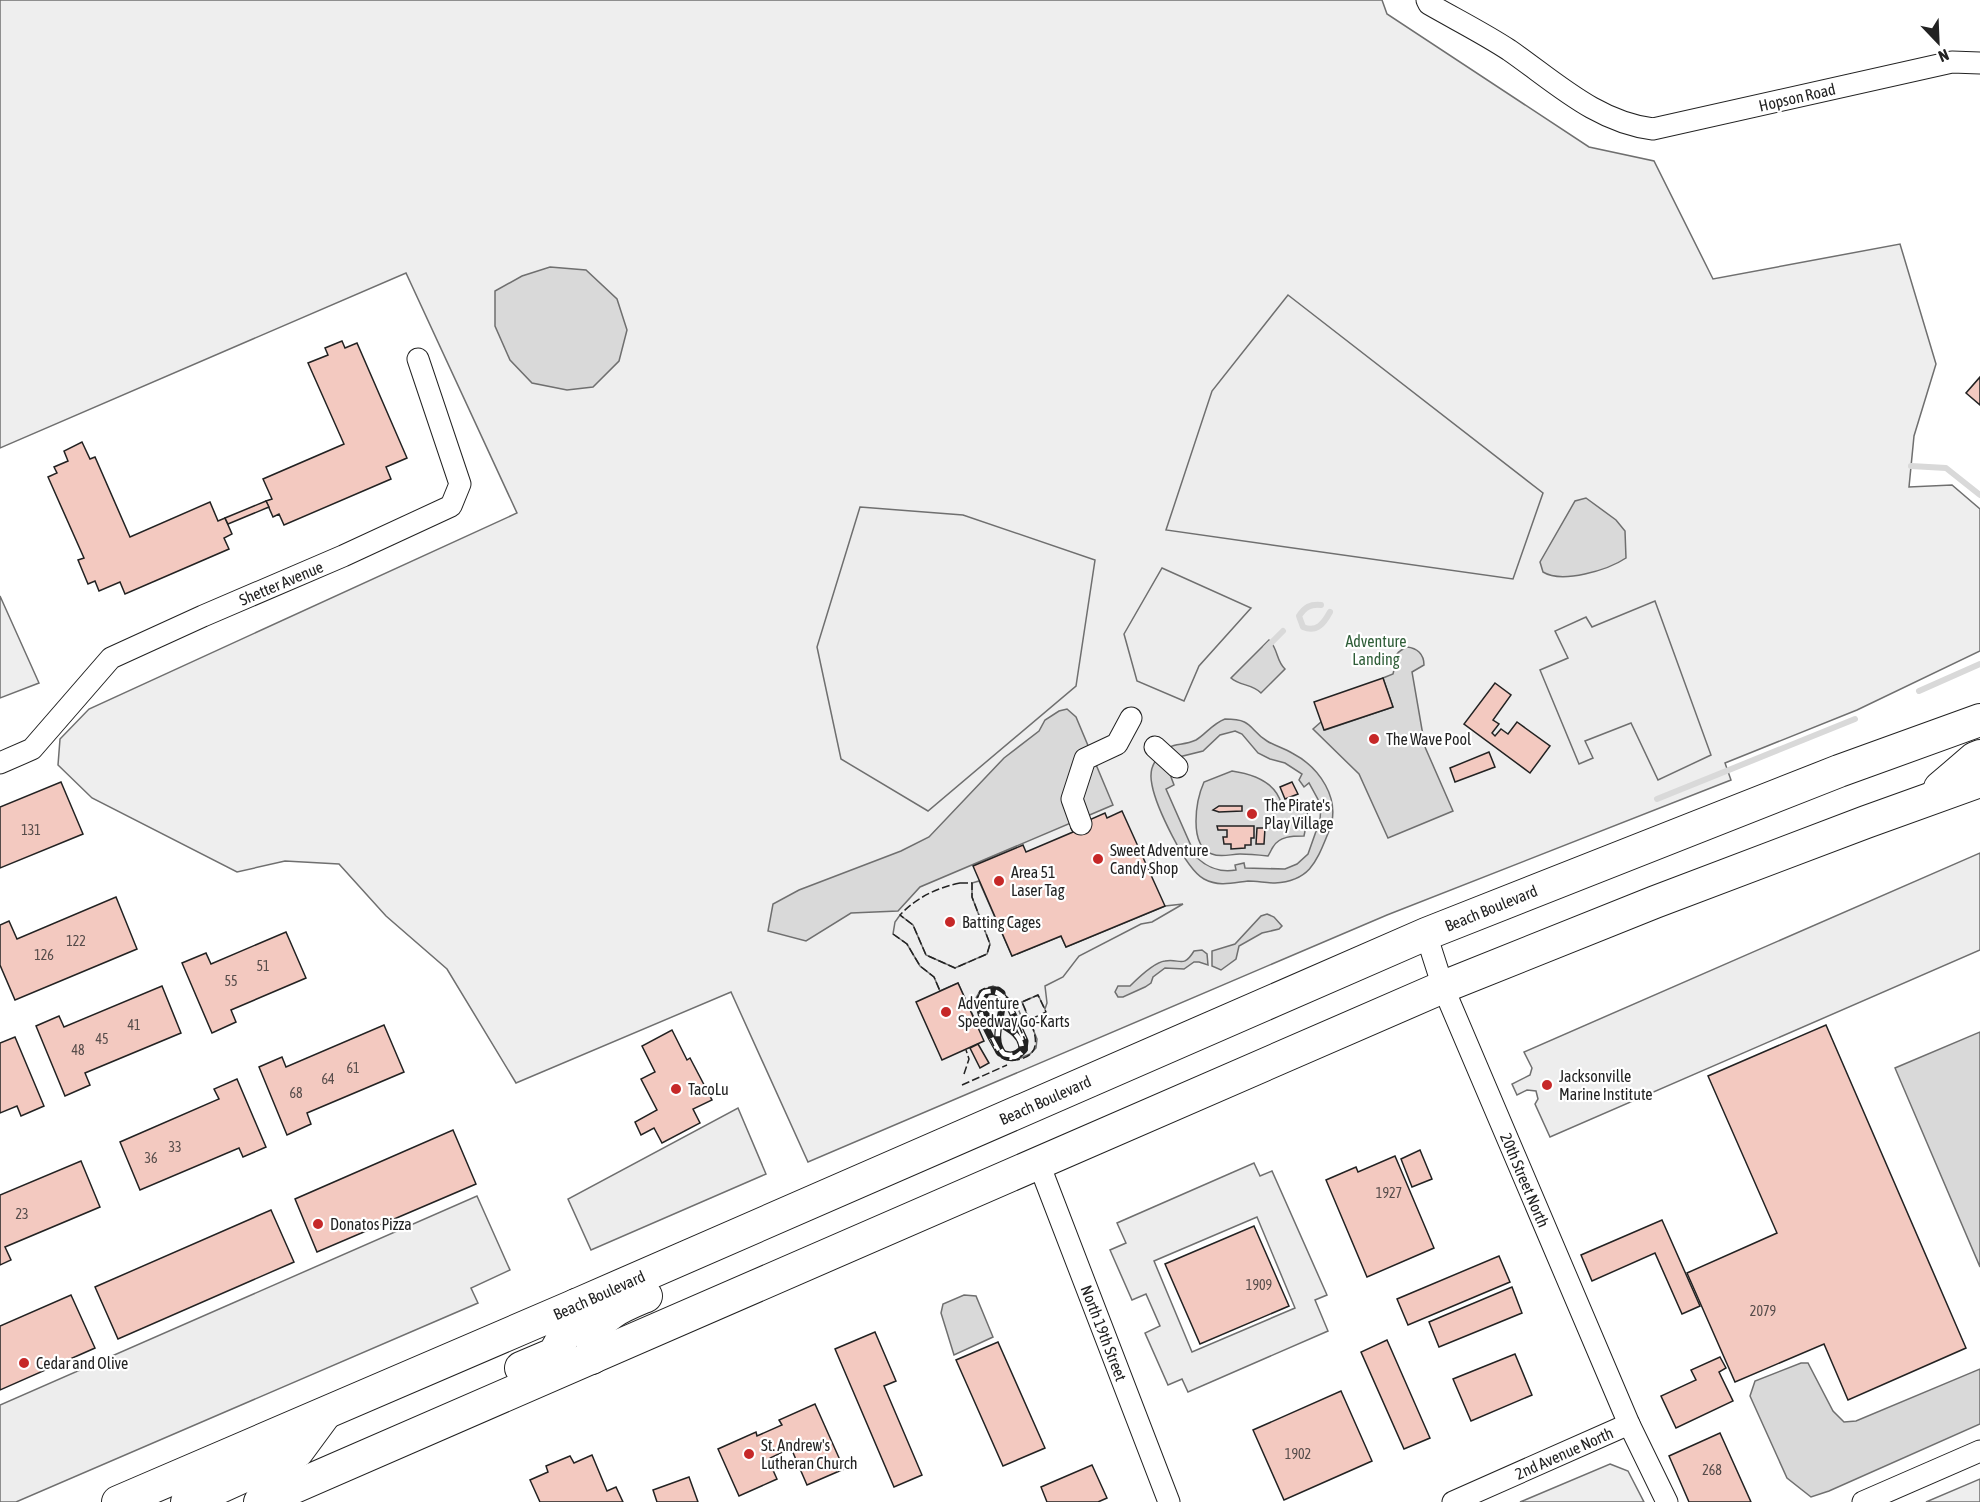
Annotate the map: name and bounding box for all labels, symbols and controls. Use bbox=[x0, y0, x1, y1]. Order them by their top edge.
north arrow bbox=[1908, 12, 1968, 72]
text: N bbox=[1936, 46, 1952, 66]
street label: Hopson Road bbox=[1757, 79, 1837, 116]
street label: Shetter Avenue bbox=[236, 557, 326, 609]
park label: Adventure Landing bbox=[1345, 632, 1407, 669]
place label: The Wave Pool bbox=[1386, 730, 1472, 748]
marker: The Wave Pool bbox=[1367, 732, 1381, 746]
place label: The Pirate's Play Village bbox=[1264, 796, 1334, 833]
marker: The Pirate's Play Village bbox=[1245, 807, 1259, 821]
house number: 131 bbox=[21, 822, 41, 838]
place label: Sweet Adventure Candy Shop bbox=[1110, 841, 1208, 878]
marker: Sweet Adventure Candy Shop bbox=[1091, 852, 1105, 866]
place label: Area 51 Laser Tag bbox=[1011, 863, 1065, 900]
marker: Area 51 Laser Tag bbox=[992, 874, 1006, 888]
street label: Beach Boulevard bbox=[1442, 881, 1540, 935]
place label: Batting Cages bbox=[962, 913, 1041, 932]
marker: Batting Cages bbox=[943, 915, 957, 929]
house number: 122 bbox=[66, 933, 86, 949]
house number: 126 bbox=[34, 947, 54, 963]
house number: 51 bbox=[256, 958, 270, 974]
house number: 55 bbox=[224, 973, 238, 989]
place label: Adventure Speedway Go-Karts bbox=[958, 994, 1070, 1031]
marker: Adventure Speedway Go-Karts bbox=[939, 1005, 953, 1019]
house number: 41 bbox=[127, 1017, 141, 1033]
house number: 45 bbox=[95, 1031, 109, 1047]
house number: 48 bbox=[71, 1042, 85, 1058]
house number: 61 bbox=[346, 1060, 360, 1076]
place label: Jacksonville Marine Institute bbox=[1559, 1067, 1653, 1103]
house number: 64 bbox=[321, 1071, 335, 1087]
street label: Beach Boulevard bbox=[996, 1072, 1094, 1128]
marker: Jacksonville Marine Institute bbox=[1540, 1078, 1554, 1092]
place label: TacoLu bbox=[688, 1080, 729, 1098]
marker: TacoLu bbox=[669, 1082, 683, 1096]
house number: 68 bbox=[289, 1085, 303, 1101]
street label: 20th Street North bbox=[1497, 1130, 1553, 1230]
house number: 33 bbox=[168, 1139, 182, 1155]
house number: 36 bbox=[144, 1150, 158, 1166]
house number: 1927 bbox=[1376, 1185, 1402, 1201]
house number: 23 bbox=[15, 1206, 29, 1222]
place label: Donatos Pizza bbox=[330, 1215, 412, 1233]
marker: Donatos Pizza bbox=[311, 1217, 325, 1231]
street label: Beach Boulevard bbox=[550, 1267, 648, 1323]
house number: 1909 bbox=[1246, 1277, 1272, 1293]
street label: North 19th Street bbox=[1078, 1283, 1131, 1384]
house number: 2079 bbox=[1750, 1303, 1776, 1319]
place label: Cedar and Olive bbox=[36, 1354, 128, 1372]
marker: Cedar and Olive bbox=[17, 1356, 31, 1370]
street label: 2nd Avenue North bbox=[1512, 1423, 1616, 1483]
place label: St. Andrew's Lutheran Church bbox=[761, 1436, 857, 1472]
house number: 1902 bbox=[1285, 1446, 1311, 1462]
marker: St. Andrew's Lutheran Church bbox=[742, 1447, 756, 1461]
house number: 268 bbox=[1702, 1462, 1722, 1478]

